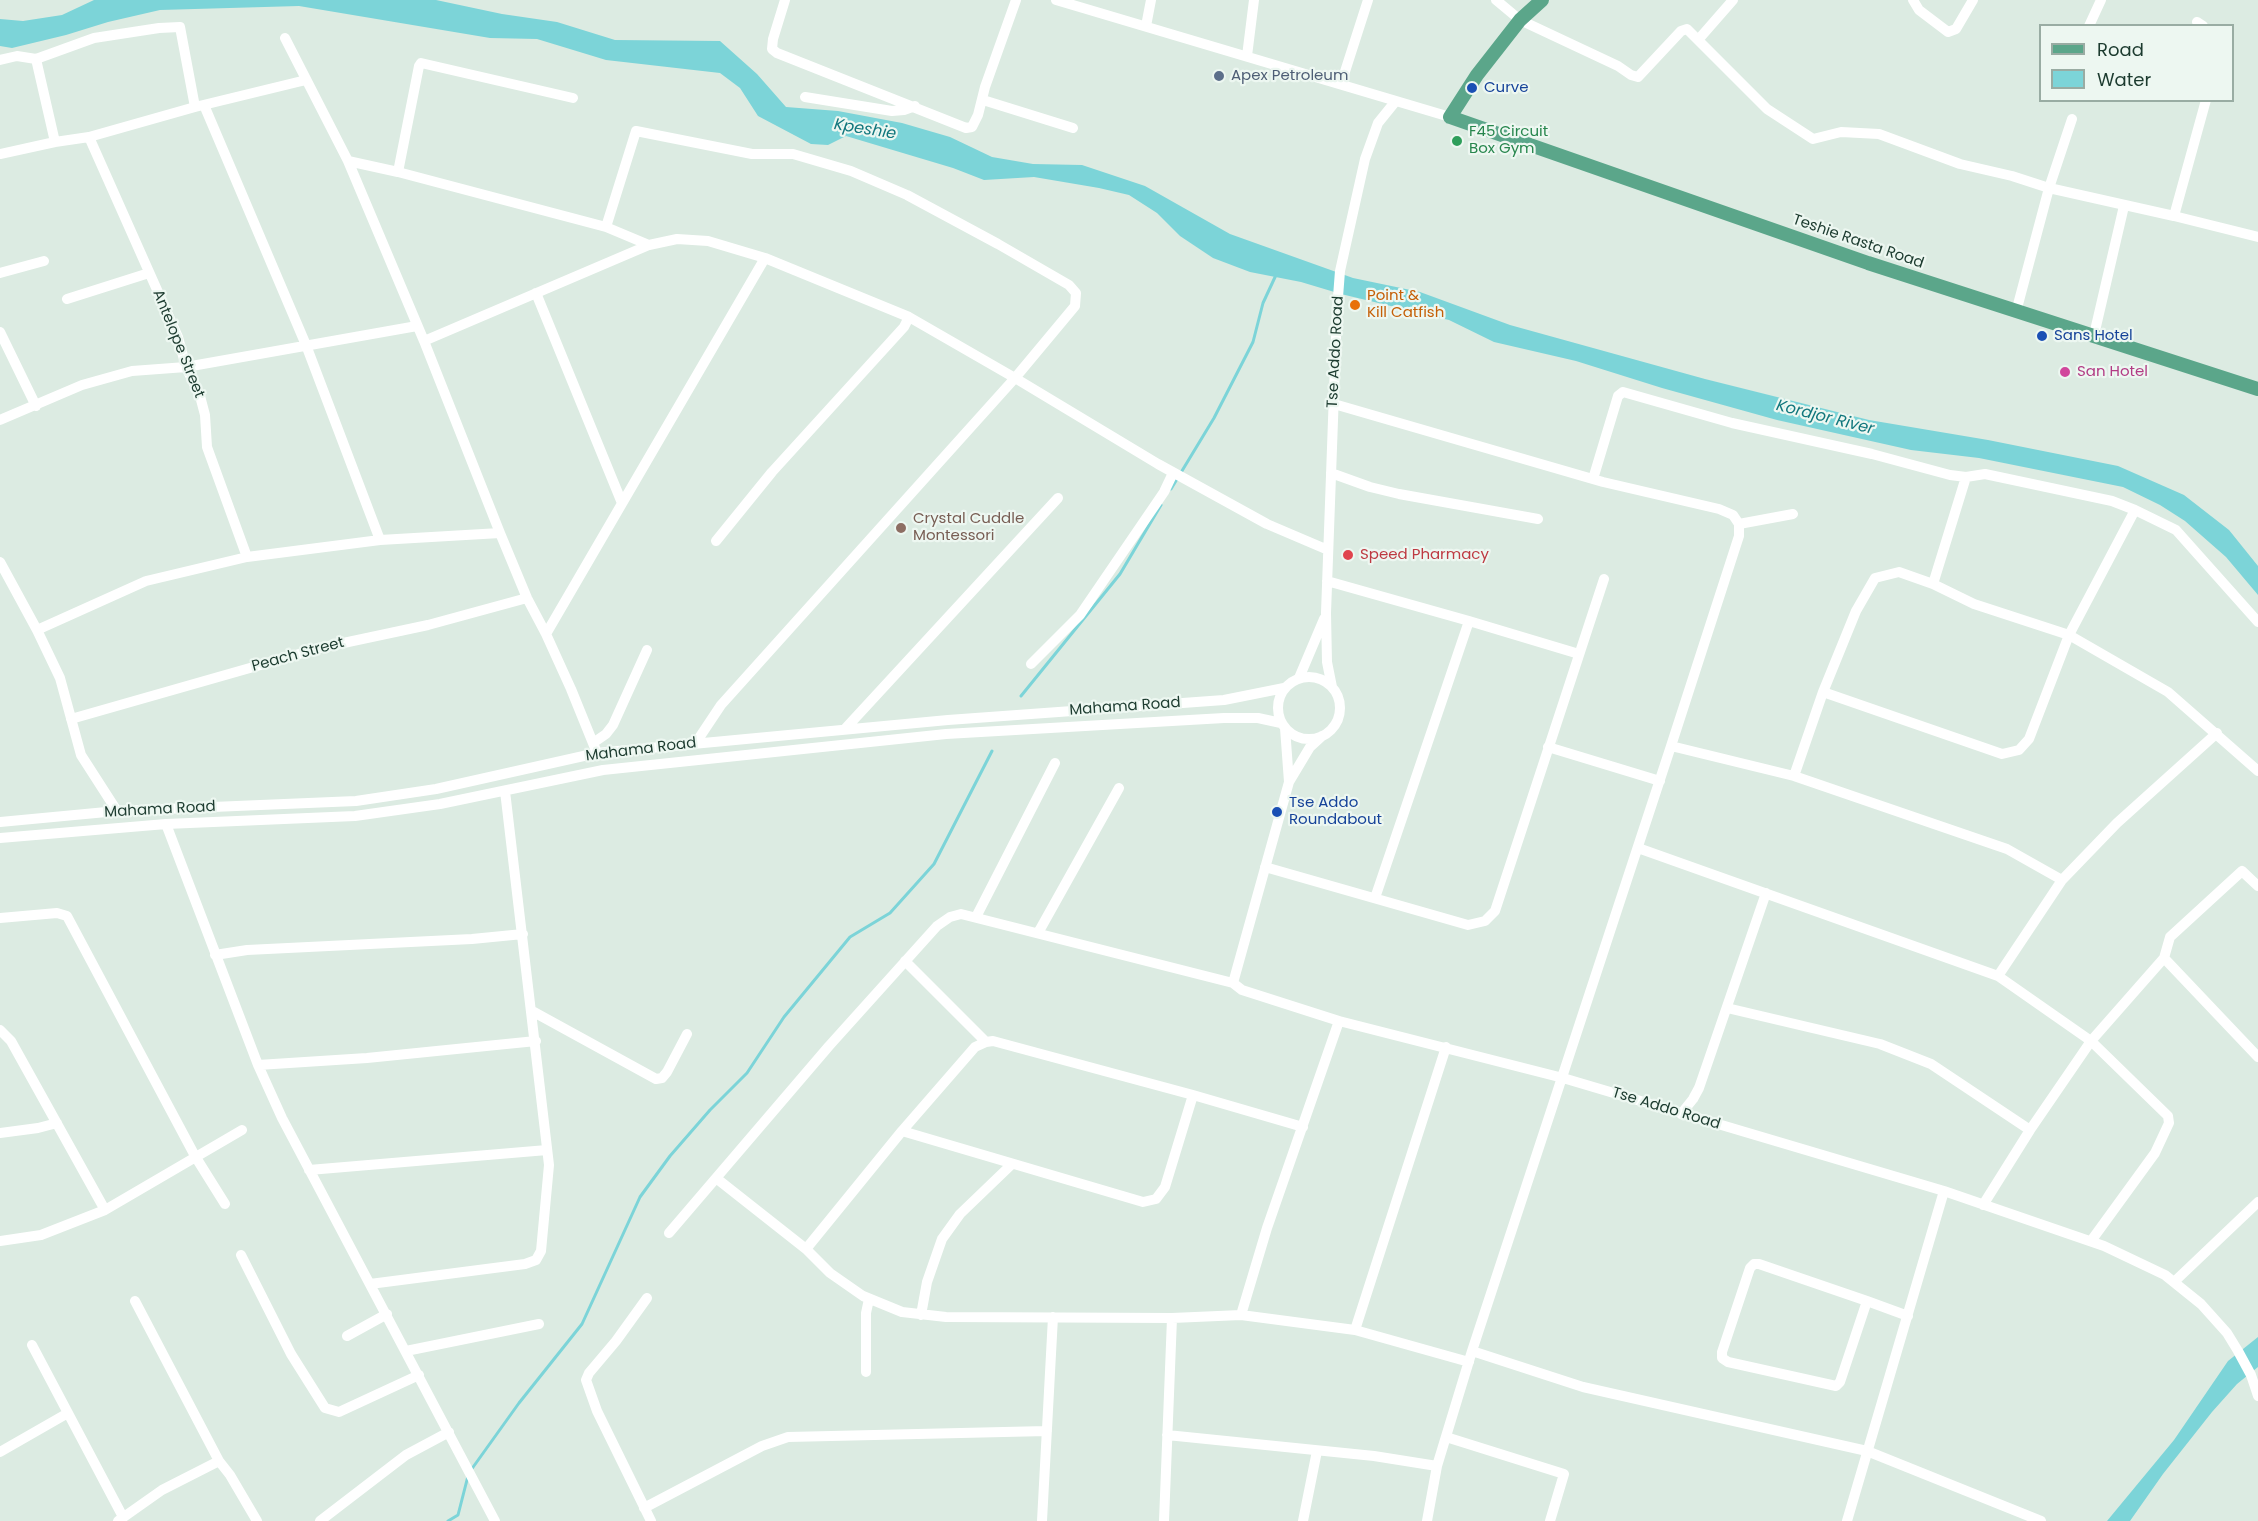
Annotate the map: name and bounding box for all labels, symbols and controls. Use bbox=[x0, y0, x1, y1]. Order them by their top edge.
legend bbox=[2039, 24, 2234, 102]
text: Road bbox=[2097, 37, 2144, 62]
place label: Apex Petroleum bbox=[1231, 67, 1348, 85]
text: Water bbox=[2097, 67, 2151, 92]
marker: Apex Petroleum bbox=[1212, 69, 1226, 83]
place label: Curve bbox=[1484, 79, 1528, 97]
marker: Curve bbox=[1465, 81, 1479, 95]
water label: Kpeshie bbox=[833, 116, 897, 144]
place label: F45 Circuit Box Gym bbox=[1469, 123, 1548, 158]
marker: F45 Circuit Box Gym bbox=[1450, 134, 1464, 148]
street label: Teshie Rasta Road bbox=[1790, 211, 1926, 273]
street label: Antelope Street bbox=[148, 287, 208, 401]
place label: Point & Kill Catfish bbox=[1367, 287, 1444, 322]
street label: Tse Addo Road bbox=[1324, 295, 1348, 409]
marker: Point & Kill Catfish bbox=[1348, 298, 1362, 312]
place label: Sans Hotel bbox=[2054, 327, 2133, 345]
marker: Sans Hotel bbox=[2035, 329, 2049, 343]
place label: San Hotel bbox=[2077, 363, 2148, 381]
marker: San Hotel bbox=[2058, 365, 2072, 379]
water label: Kordjor River bbox=[1774, 397, 1876, 439]
place label: Crystal Cuddle Montessori bbox=[913, 510, 1024, 545]
marker: Crystal Cuddle Montessori bbox=[894, 521, 908, 535]
place label: Speed Pharmacy bbox=[1360, 546, 1489, 564]
marker: Speed Pharmacy bbox=[1341, 548, 1355, 562]
street label: Peach Street bbox=[250, 634, 346, 676]
street label: Mahama Road bbox=[1069, 694, 1181, 720]
street label: Mahama Road bbox=[585, 734, 697, 766]
place label: Tse Addo Roundabout bbox=[1289, 794, 1382, 829]
street label: Mahama Road bbox=[104, 798, 216, 822]
marker: Tse Addo Roundabout bbox=[1270, 805, 1284, 819]
street label: Tse Addo Road bbox=[1610, 1084, 1722, 1134]

